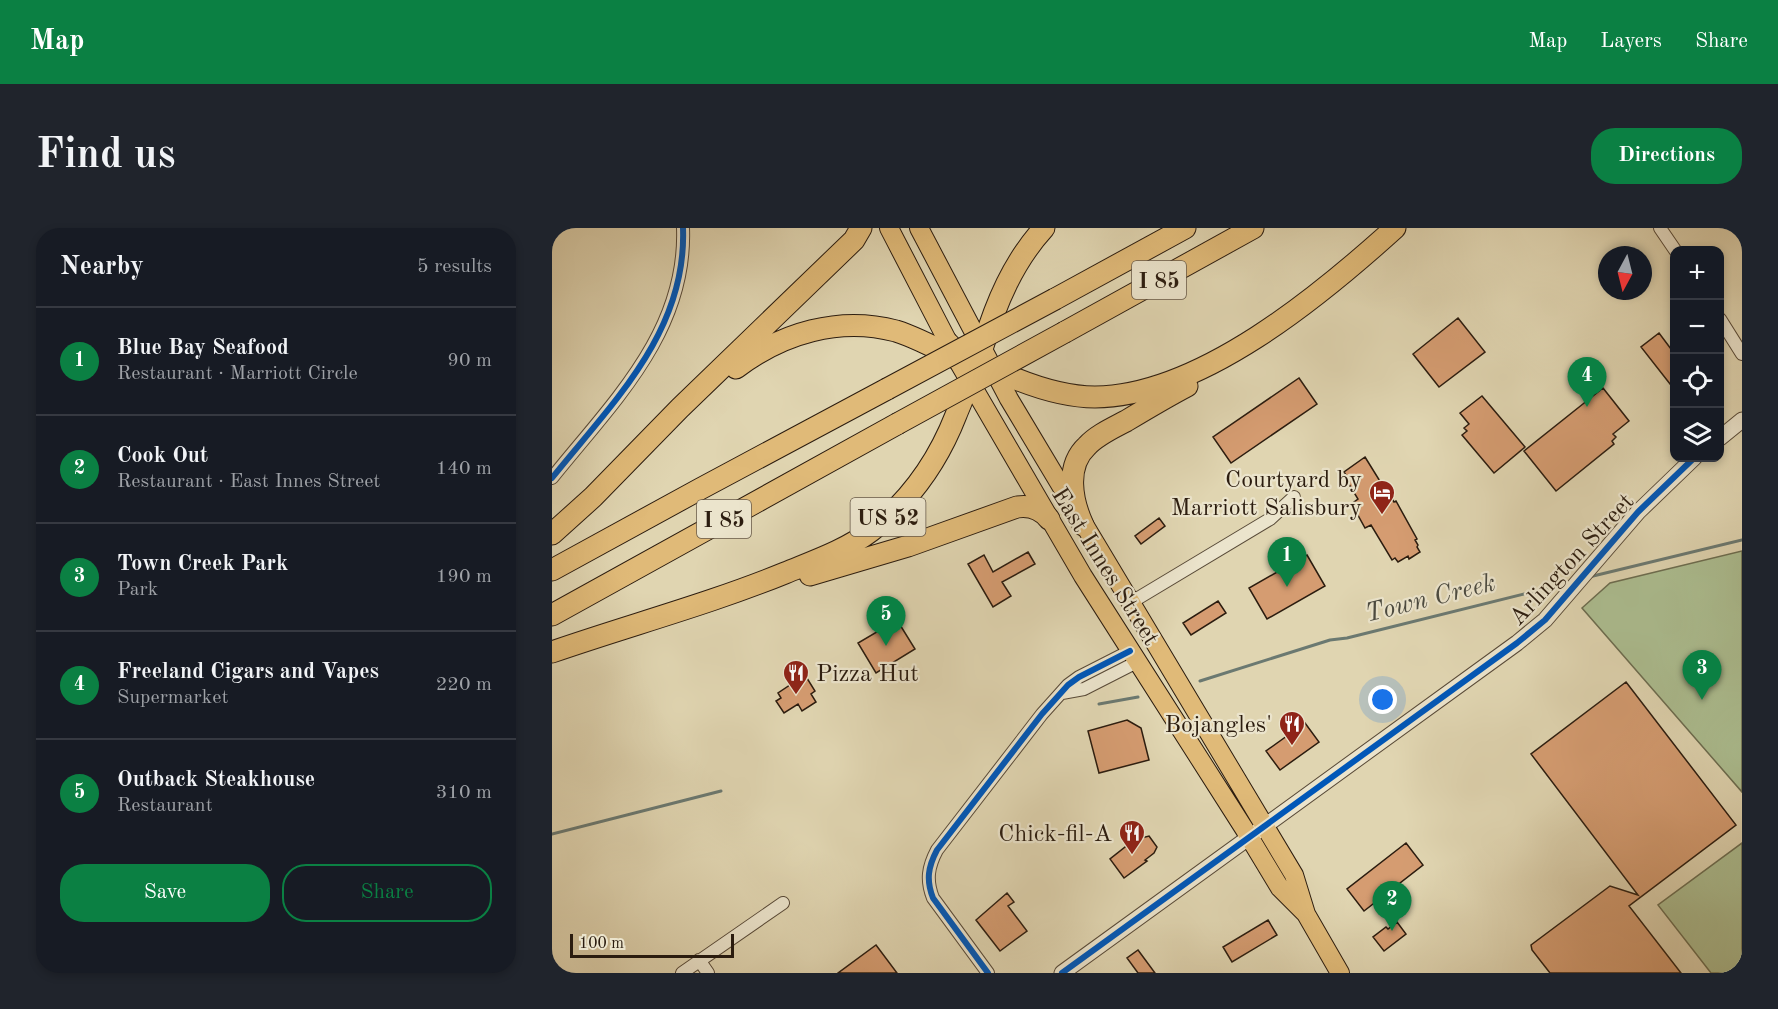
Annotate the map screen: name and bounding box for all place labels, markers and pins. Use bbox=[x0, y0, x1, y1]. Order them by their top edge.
pin: 4 bbox=[1568, 358, 1606, 407]
place label: Courtyard by Marriott Salisbury bbox=[1171, 469, 1362, 521]
hotel icon: Courtyard by Marriott Salisbury bbox=[1367, 478, 1397, 516]
pin: 1 bbox=[1268, 538, 1306, 587]
pin: 5 bbox=[866, 596, 906, 646]
pin: 3 bbox=[1682, 650, 1722, 700]
restaurant icon: Pizza Hut bbox=[781, 658, 811, 696]
place label: Pizza Hut bbox=[816, 663, 919, 687]
restaurant icon: Bojangles' bbox=[1277, 709, 1307, 747]
place label: Bojangles' bbox=[1164, 714, 1272, 738]
restaurant icon: Chick-fil-A bbox=[1117, 818, 1147, 856]
place label: Chick-fil-A bbox=[998, 823, 1112, 847]
pin: 2 bbox=[1372, 882, 1412, 931]

